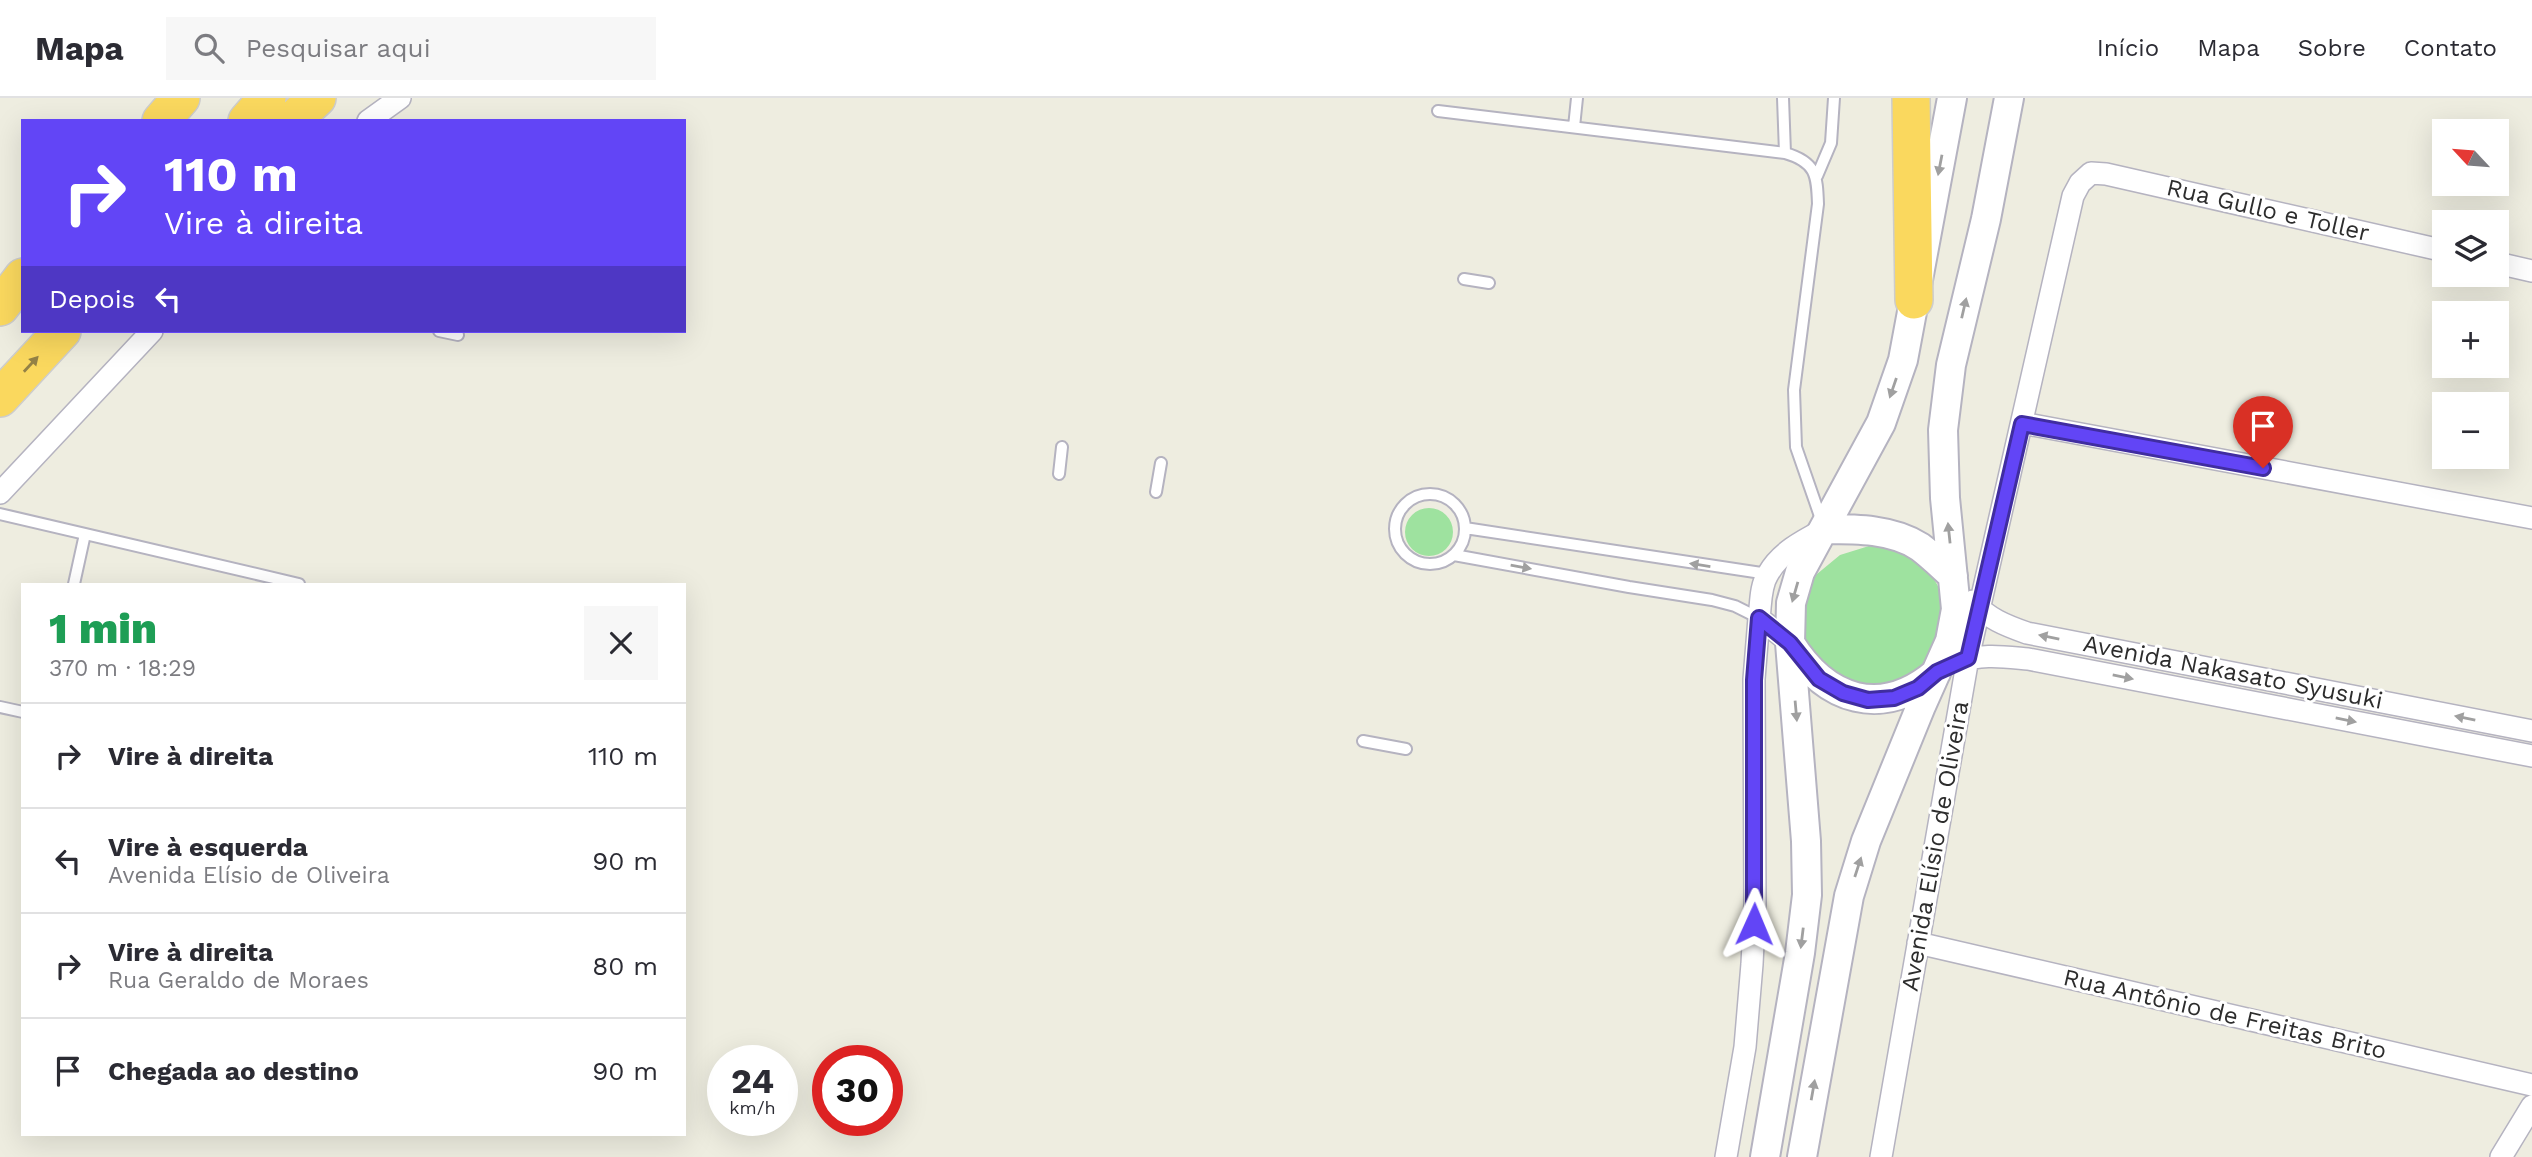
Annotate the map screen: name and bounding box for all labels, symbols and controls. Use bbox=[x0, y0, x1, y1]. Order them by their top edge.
search box bbox=[166, 17, 656, 80]
text: Mapa bbox=[35, 29, 124, 68]
icon: search bbox=[190, 29, 228, 67]
text: Pesquisar aqui bbox=[246, 33, 431, 63]
text: Início bbox=[2097, 34, 2159, 62]
text: Mapa bbox=[2197, 34, 2260, 62]
text: Sobre bbox=[2298, 34, 2366, 62]
text: Contato bbox=[2404, 34, 2497, 62]
north arrow bbox=[2432, 119, 2510, 196]
map controls bbox=[2432, 119, 2509, 469]
text: 110 m bbox=[164, 145, 298, 203]
icon: right bbox=[49, 147, 140, 238]
one-way arrow bbox=[1934, 154, 1945, 176]
street label: Rua Gullo e Toller bbox=[2164, 173, 2372, 247]
text: Vire à direita bbox=[164, 204, 363, 242]
button: layers bbox=[2432, 210, 2509, 287]
icon: left bbox=[149, 280, 187, 318]
text: Depois bbox=[49, 284, 135, 314]
one-way arrow bbox=[1959, 297, 1970, 319]
button: + bbox=[2432, 301, 2509, 378]
one-way arrow bbox=[23, 355, 39, 373]
one-way arrow bbox=[1887, 377, 1898, 398]
button: − bbox=[2432, 392, 2509, 469]
pin bbox=[2233, 396, 2293, 468]
icon: arrive bbox=[2244, 407, 2282, 445]
one-way arrow bbox=[1943, 522, 1954, 544]
one-way arrow bbox=[1689, 559, 1711, 570]
one-way arrow bbox=[1510, 562, 1532, 573]
one-way arrow bbox=[1789, 581, 1799, 602]
text: 1 min bbox=[49, 604, 157, 653]
button: close bbox=[584, 606, 658, 680]
street label: Avenida Nakasato Syusuki bbox=[2081, 629, 2385, 715]
one-way arrow bbox=[2038, 631, 2060, 642]
text: 370 m · 18:29 bbox=[49, 655, 196, 682]
one-way arrow bbox=[2112, 672, 2134, 683]
street label: Avenida Elísio de Oliveira bbox=[1896, 699, 1974, 993]
one-way arrow bbox=[1790, 701, 1801, 723]
one-way arrow bbox=[2454, 712, 2476, 723]
one-way arrow bbox=[2335, 715, 2357, 726]
icon: right bbox=[49, 737, 87, 775]
text: Vire à direita bbox=[108, 741, 273, 771]
text: 110 m bbox=[588, 741, 658, 771]
text: Vire à esquerda bbox=[108, 832, 308, 862]
icon: left bbox=[49, 842, 87, 880]
text: 90 m bbox=[592, 846, 658, 876]
one-way arrow bbox=[1853, 856, 1864, 877]
text: Avenida Elísio de Oliveira bbox=[108, 862, 390, 889]
position arrow bbox=[1717, 887, 1791, 961]
one-way arrow bbox=[1796, 927, 1807, 949]
text: Vire à direita bbox=[108, 937, 273, 967]
icon: right bbox=[49, 947, 87, 985]
text: 80 m bbox=[592, 951, 658, 981]
street label: Rua Antônio de Freitas Brito bbox=[2061, 963, 2389, 1065]
text: Rua Geraldo de Moraes bbox=[108, 967, 369, 994]
speed limit sign: 30 bbox=[812, 1045, 903, 1136]
icon: arrive bbox=[49, 1052, 87, 1090]
text: Chegada ao destino bbox=[108, 1056, 359, 1086]
text: 90 m bbox=[592, 1056, 658, 1086]
text: 24 bbox=[731, 1060, 774, 1102]
one-way arrow bbox=[1808, 1079, 1819, 1101]
text: km/h bbox=[729, 1097, 776, 1118]

